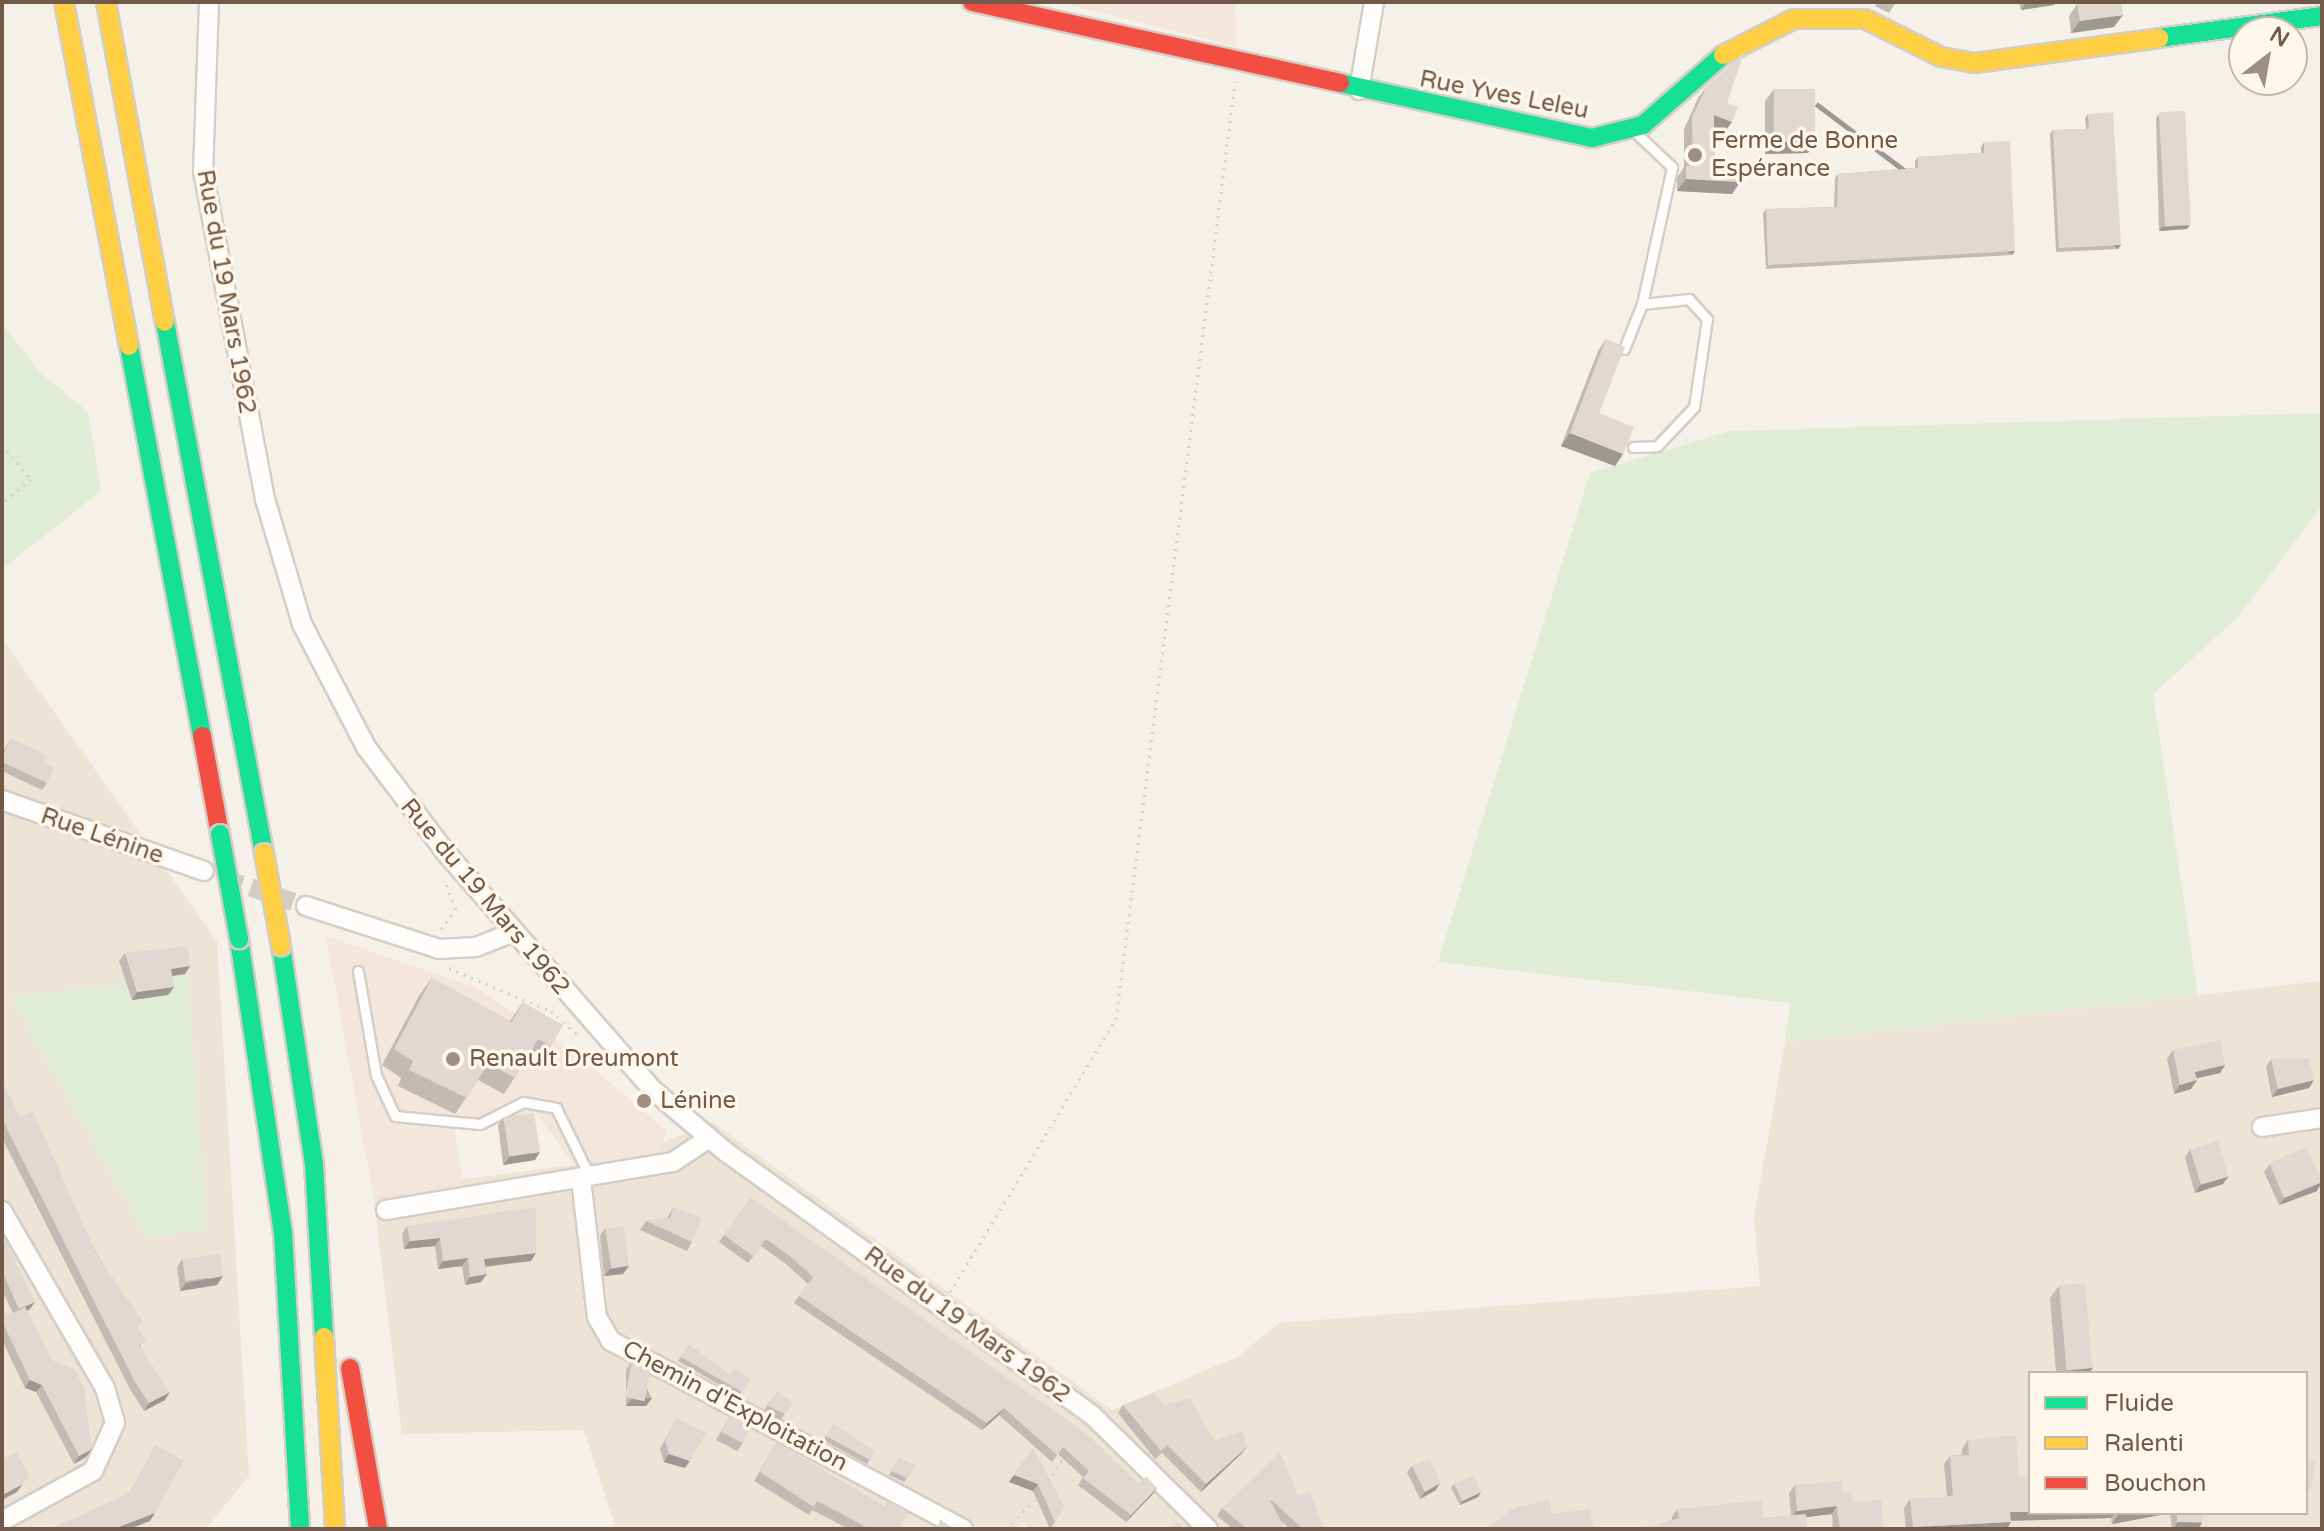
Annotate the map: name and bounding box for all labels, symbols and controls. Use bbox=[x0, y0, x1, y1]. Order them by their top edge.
north arrow bbox=[2228, 16, 2308, 96]
text: N bbox=[2265, 21, 2294, 53]
street label: Rue Yves Leleu bbox=[1417, 65, 1591, 125]
place label: Ferme de Bonne Espérance bbox=[1711, 127, 1898, 183]
marker: Ferme de Bonne Espérance bbox=[1686, 146, 1704, 164]
street label: Rue du 19 Mars 1962 bbox=[190, 167, 262, 417]
street label: Rue du 19 Mars 1962 bbox=[394, 793, 576, 1001]
street label: Rue Lénine bbox=[37, 802, 167, 870]
place label: Renault Dreumont bbox=[469, 1045, 679, 1073]
marker: Renault Dreumont bbox=[444, 1050, 462, 1068]
place label: Lénine bbox=[660, 1087, 736, 1115]
marker: Lénine bbox=[635, 1092, 653, 1110]
street label: Rue du 19 Mars 1962 bbox=[858, 1241, 1076, 1409]
street label: Chemin d'Exploitation bbox=[617, 1334, 853, 1478]
legend bbox=[2028, 1371, 2308, 1515]
text: Fluide bbox=[2104, 1389, 2174, 1418]
text: Ralenti bbox=[2104, 1429, 2184, 1458]
text: Bouchon bbox=[2104, 1469, 2206, 1498]

